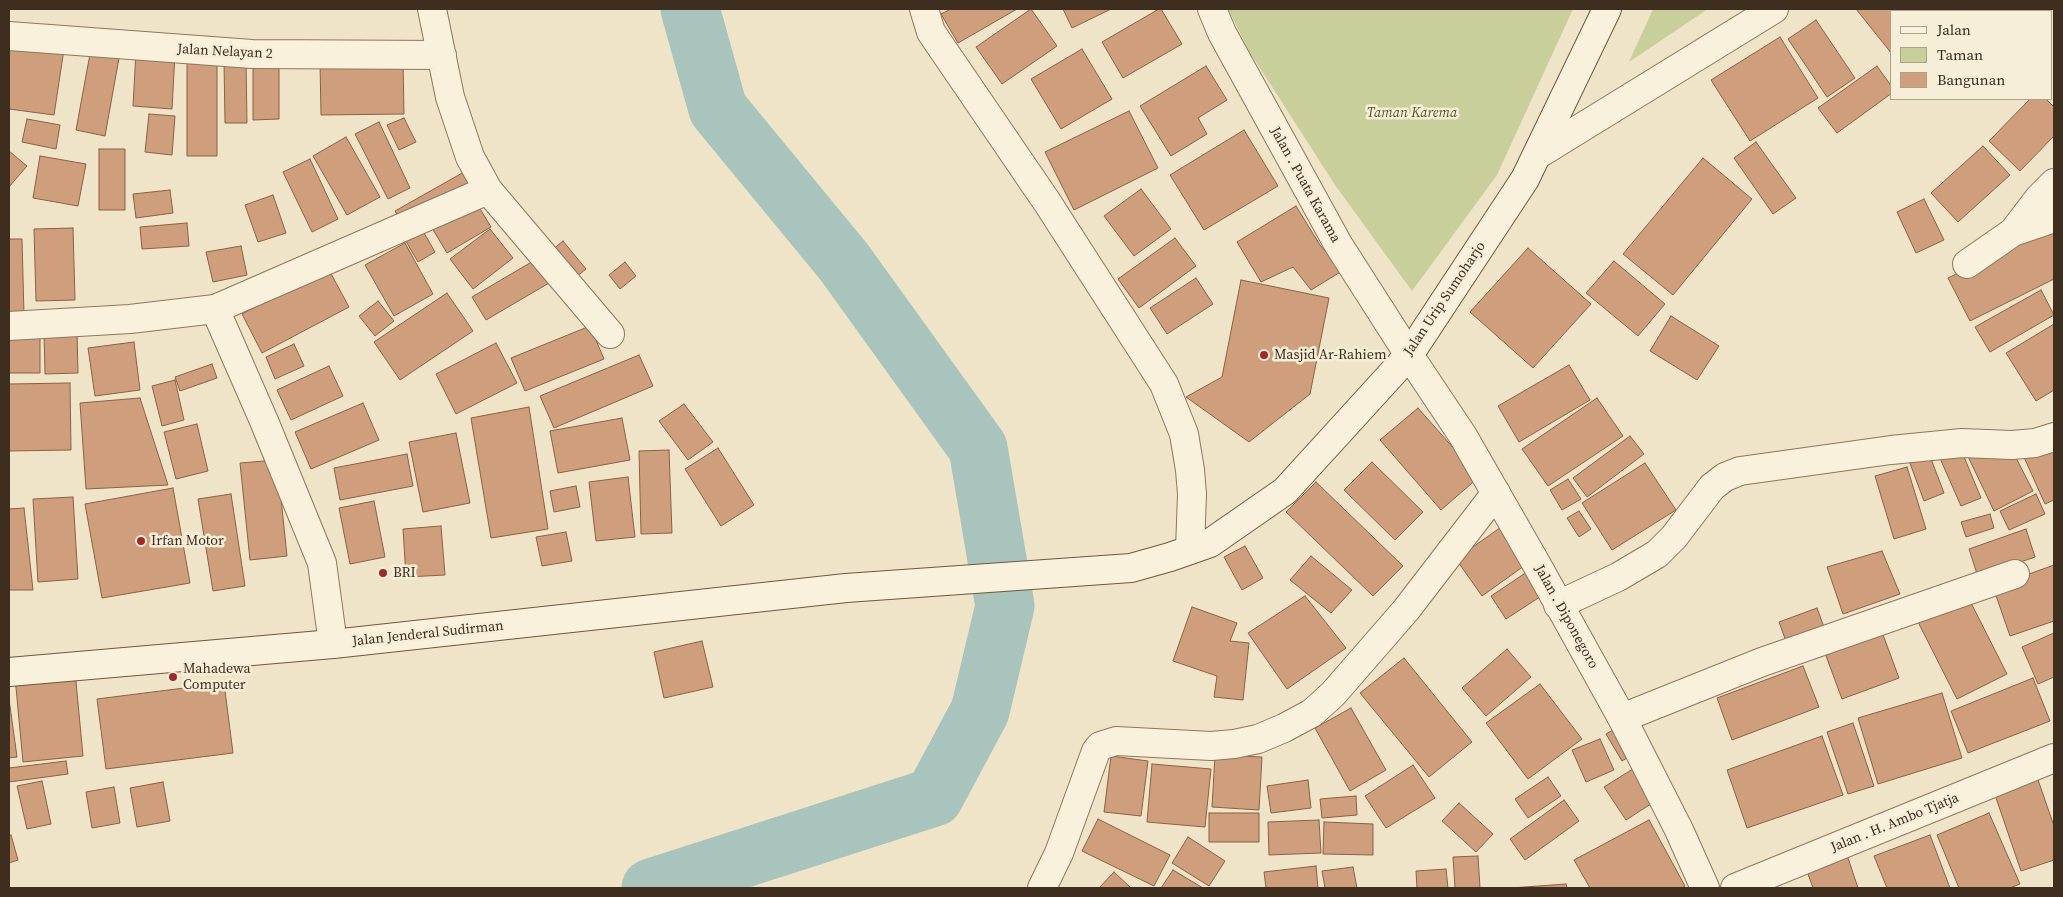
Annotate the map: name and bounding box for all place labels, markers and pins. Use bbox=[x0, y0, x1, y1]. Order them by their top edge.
place label: Masjid Ar-Rahiem bbox=[1274, 347, 1387, 363]
marker: Masjid Ar-Rahiem bbox=[1258, 349, 1270, 361]
place label: Irfan Motor bbox=[151, 533, 224, 549]
marker: Irfan Motor bbox=[135, 535, 147, 547]
place label: BRI bbox=[393, 565, 416, 581]
marker: BRI bbox=[377, 567, 389, 579]
place label: Mahadewa Computer bbox=[183, 661, 251, 694]
marker: Mahadewa Computer bbox=[167, 671, 179, 683]

